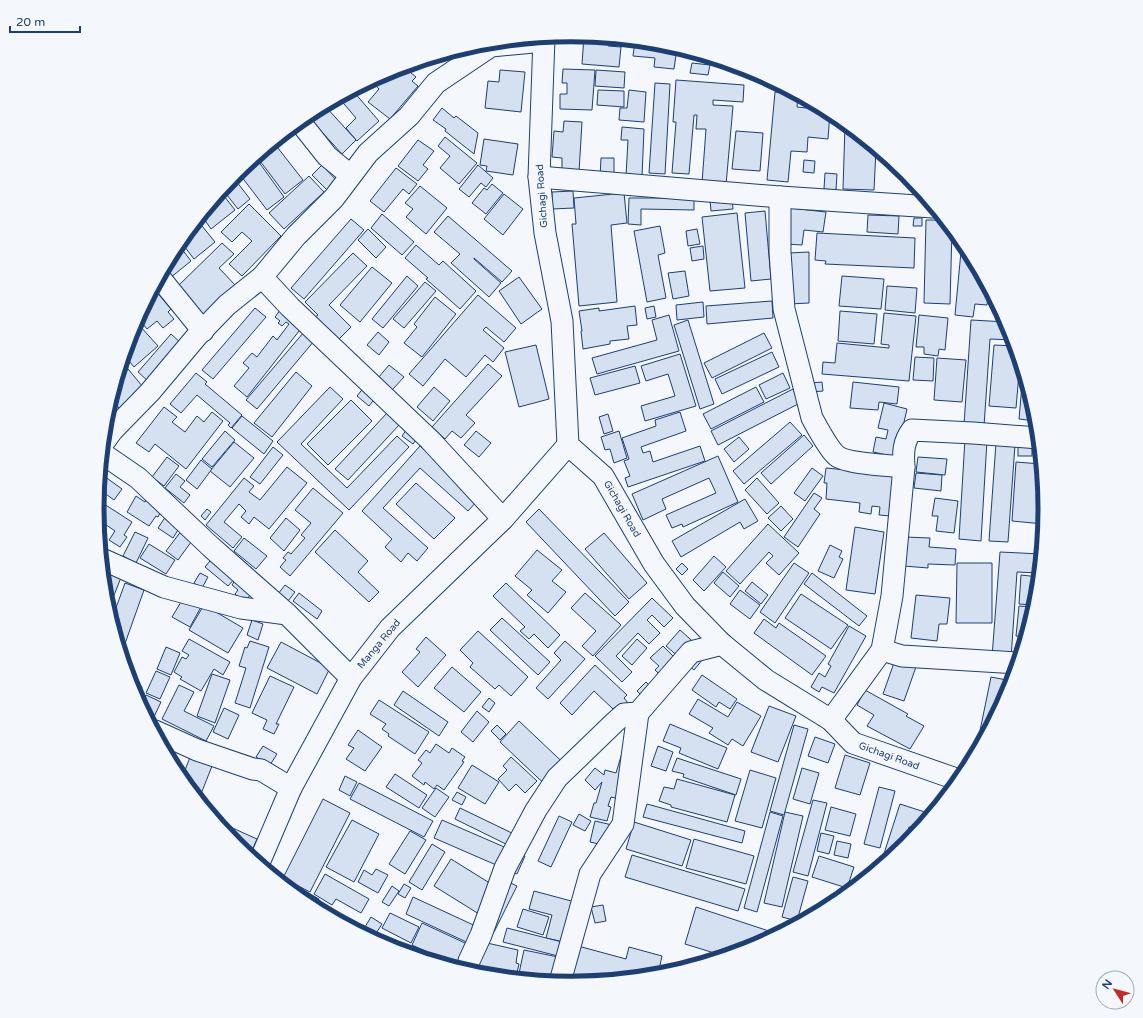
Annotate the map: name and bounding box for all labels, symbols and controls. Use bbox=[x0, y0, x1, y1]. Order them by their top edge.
scale bar bbox=[10, 8, 80, 34]
text: 20 m bbox=[16, 15, 45, 29]
street label: Gichagi Road bbox=[534, 164, 550, 228]
street label: Gichagi Road bbox=[601, 478, 643, 540]
street label: Manga Road bbox=[355, 617, 403, 671]
street label: Gichagi Road bbox=[857, 739, 921, 773]
north arrow bbox=[1095, 970, 1135, 1010]
text: N bbox=[1099, 977, 1115, 992]

